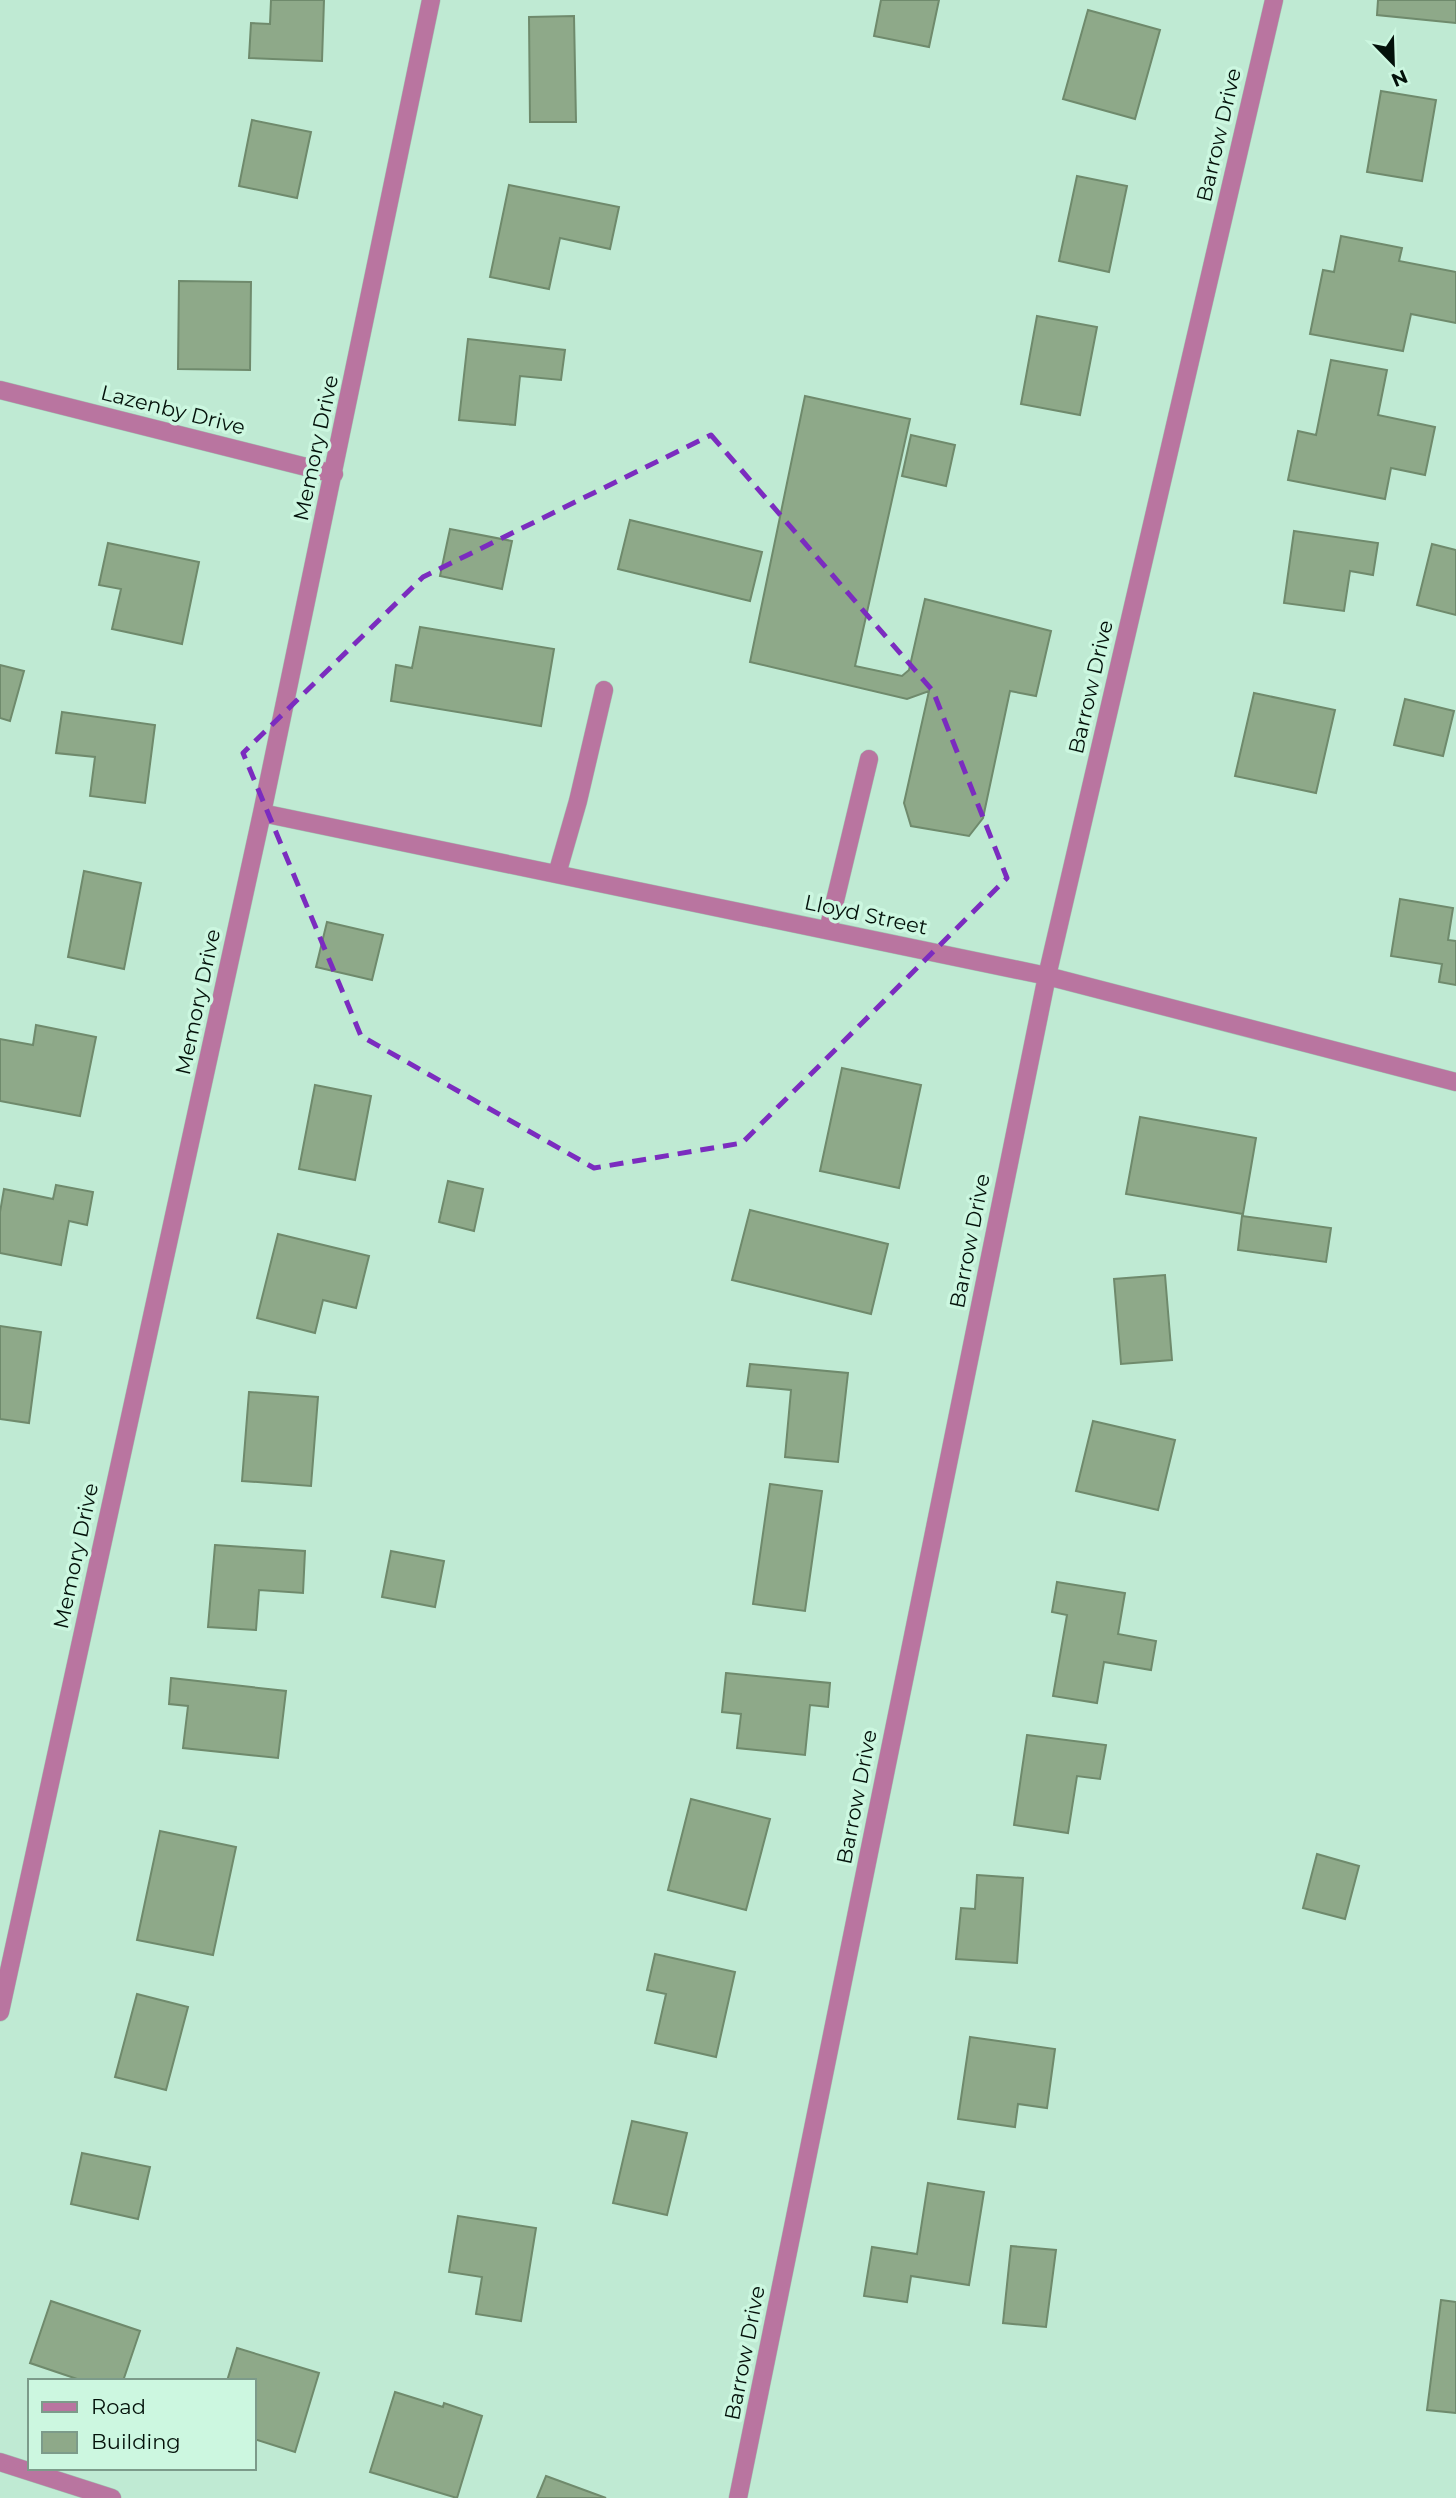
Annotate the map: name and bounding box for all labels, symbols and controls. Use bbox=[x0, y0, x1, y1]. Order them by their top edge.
north arrow bbox=[1358, 28, 1428, 98]
text: N bbox=[1388, 65, 1411, 92]
street label: Barrow Drive bbox=[1191, 66, 1246, 204]
street label: Memory Drive bbox=[288, 373, 343, 523]
street label: Lazenby Drive bbox=[98, 379, 248, 440]
street label: Barrow Drive bbox=[1063, 618, 1118, 756]
street label: Lloyd Street bbox=[802, 889, 930, 940]
street label: Memory Drive bbox=[170, 927, 225, 1077]
street label: Barrow Drive bbox=[944, 1172, 995, 1310]
street label: Memory Drive bbox=[48, 1481, 103, 1631]
street label: Barrow Drive bbox=[831, 1728, 882, 1866]
street label: Barrow Drive bbox=[719, 2284, 770, 2422]
legend bbox=[28, 2379, 256, 2470]
text: Road bbox=[91, 2394, 146, 2419]
text: Building bbox=[91, 2429, 181, 2454]

